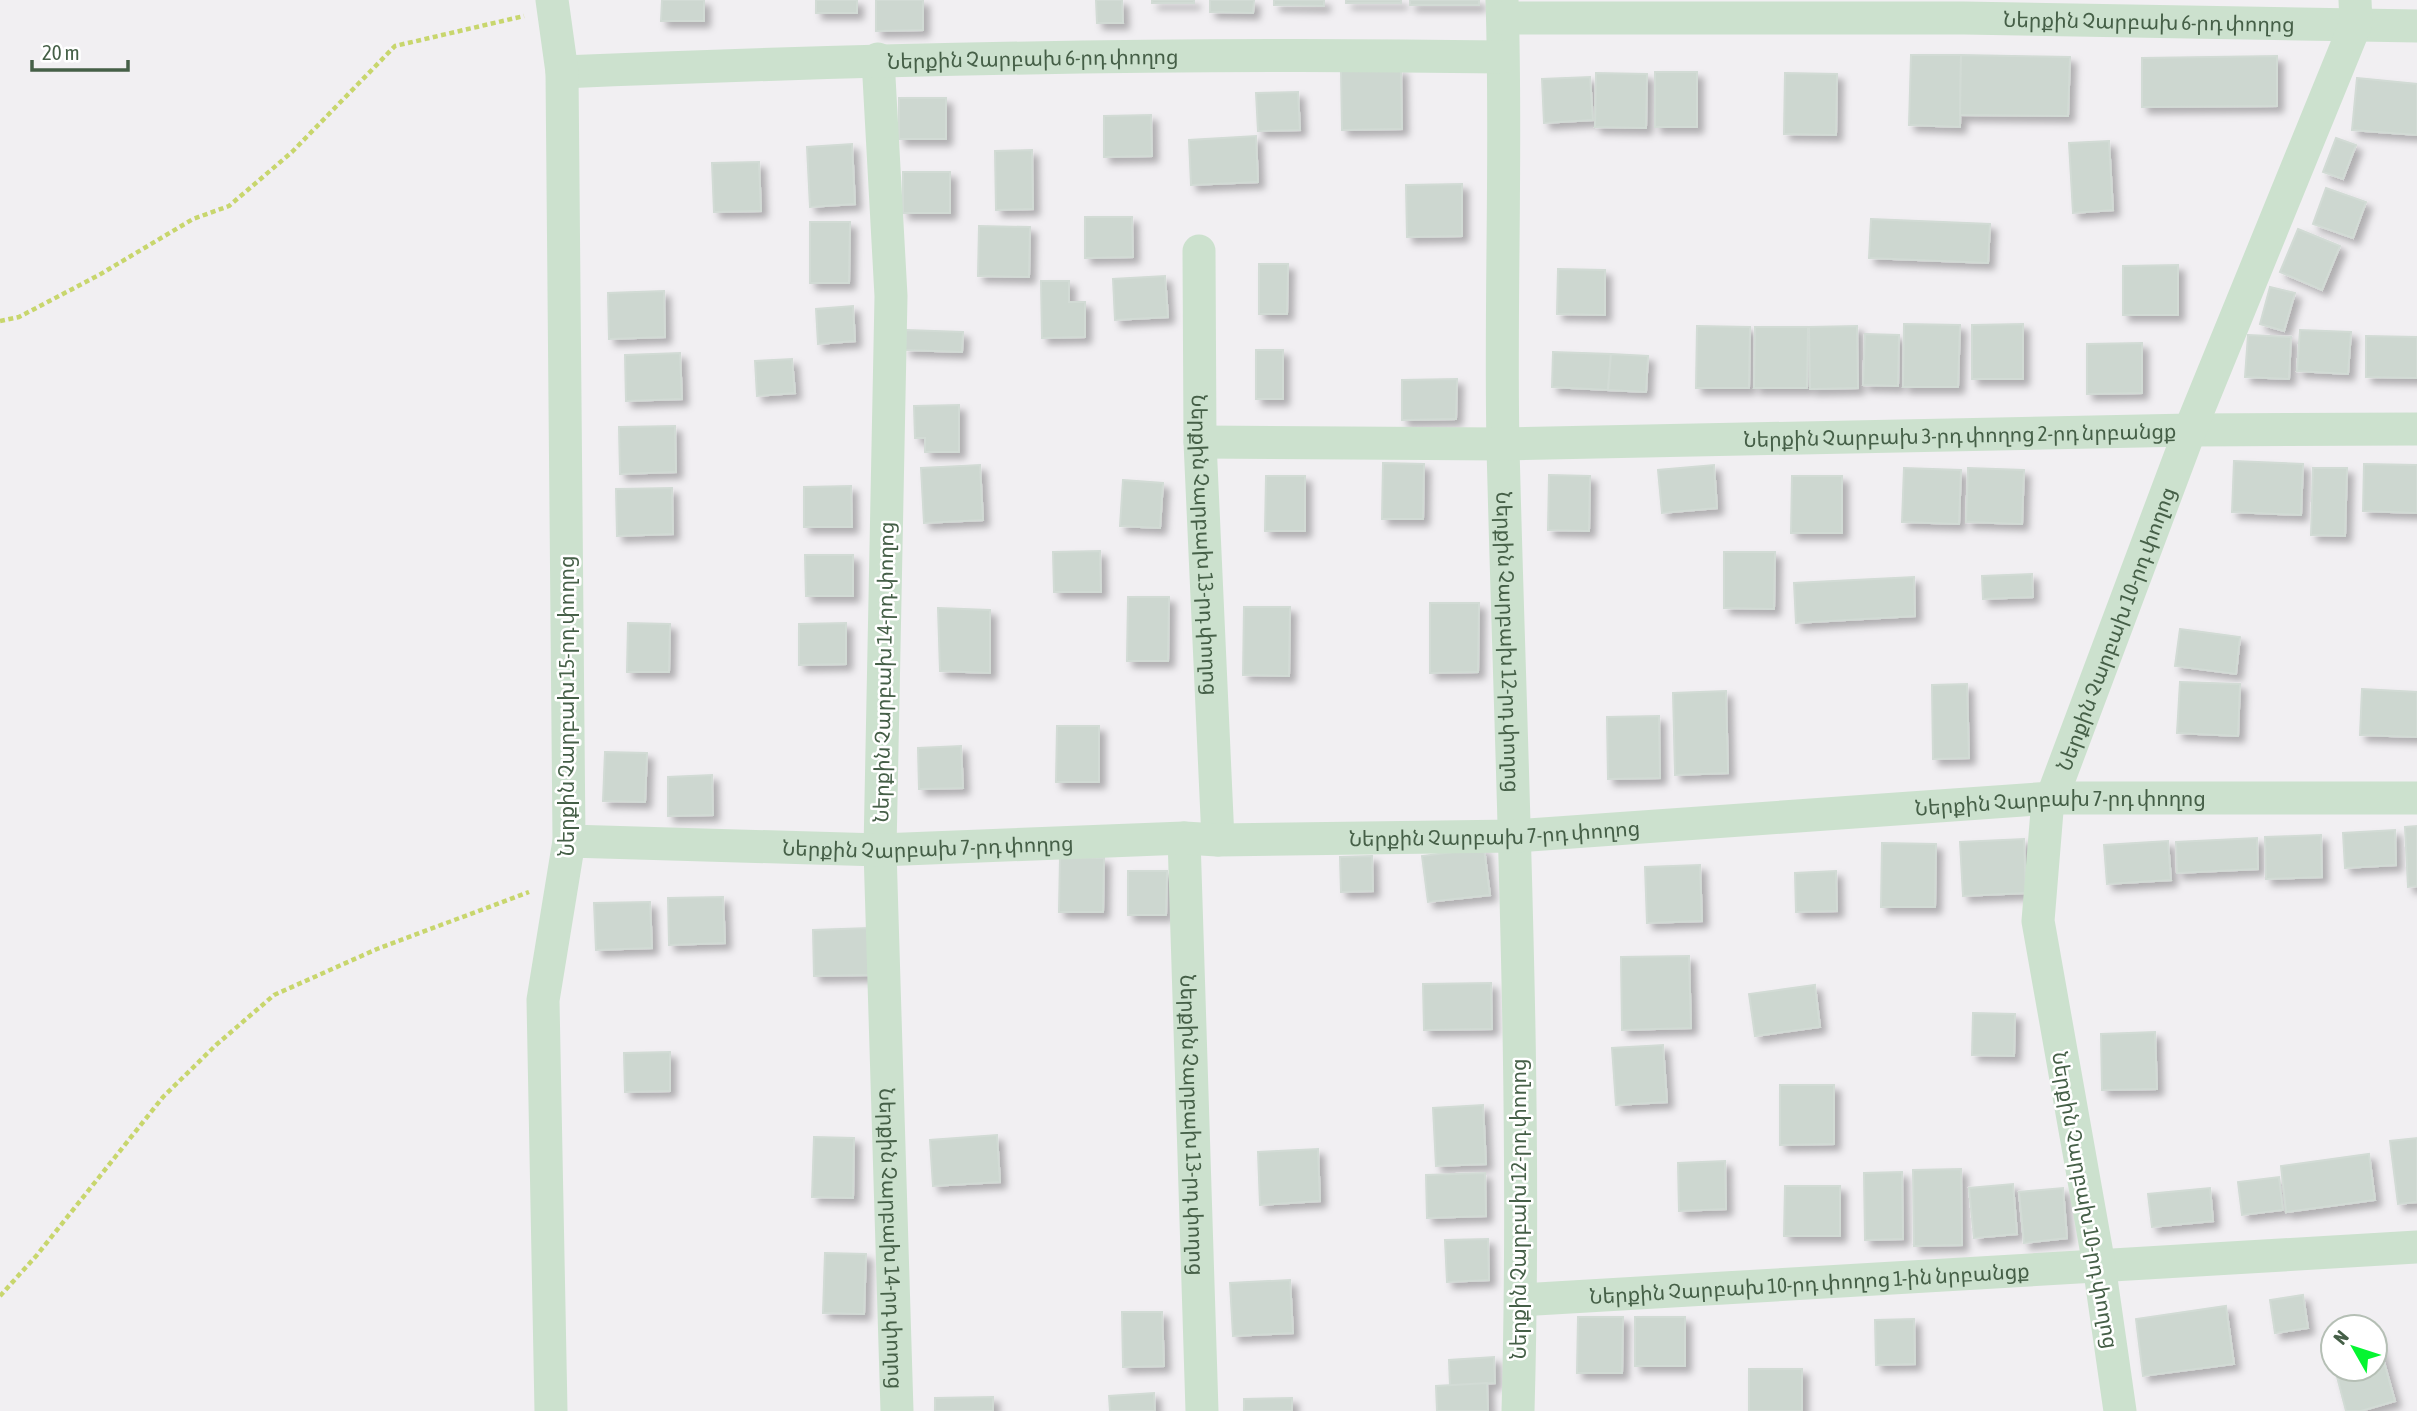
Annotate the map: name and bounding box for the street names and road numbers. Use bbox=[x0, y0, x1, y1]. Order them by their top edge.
street label: Ներքին Չարբախ 6-րդ փողոց bbox=[2003, 7, 2295, 37]
street label: Ներքին Չարբախ 6-րդ փողոց bbox=[887, 44, 1179, 73]
street label: Ներքին Չարբախ 13-րդ փողոց bbox=[1187, 394, 1223, 696]
street label: Ներքին Չարբախ 3-րդ փողոց 2-րդ նրբանցք bbox=[1743, 418, 2177, 452]
street label: Ներքին Չարբախ 10-րդ փողոց bbox=[2051, 483, 2181, 774]
street label: Ներքին Չարբախ 12-րդ փողոց bbox=[1492, 491, 1525, 793]
street label: Ներքին Չարբախ 14-րդ փողոց bbox=[868, 521, 899, 823]
street label: Ներքին Չարբախ 15-րդ փողոց bbox=[554, 555, 579, 857]
street label: Ներքին Չարբախ 7-րդ փողոց bbox=[1914, 786, 2206, 820]
street label: Ներքին Չարբախ 7-րդ փողոց bbox=[1349, 815, 1641, 851]
street label: Ներքին Չարբախ 7-րդ փողոց bbox=[782, 830, 1074, 862]
street label: Ներքին Չարբախ 13-րդ փողոց bbox=[1176, 974, 1210, 1276]
street label: Ներքին Չարբախ 10-րդ փողոց bbox=[2047, 1050, 2124, 1351]
street label: Ներքին Չարբախ 12-րդ փողոց bbox=[1506, 1058, 1531, 1360]
street label: Ներքին Չարբախ 14-րդ փողոց bbox=[875, 1087, 908, 1389]
street label: Ներքին Չարբախ 10-րդ փողոց 1-ին նրբանցք bbox=[1589, 1258, 2030, 1308]

